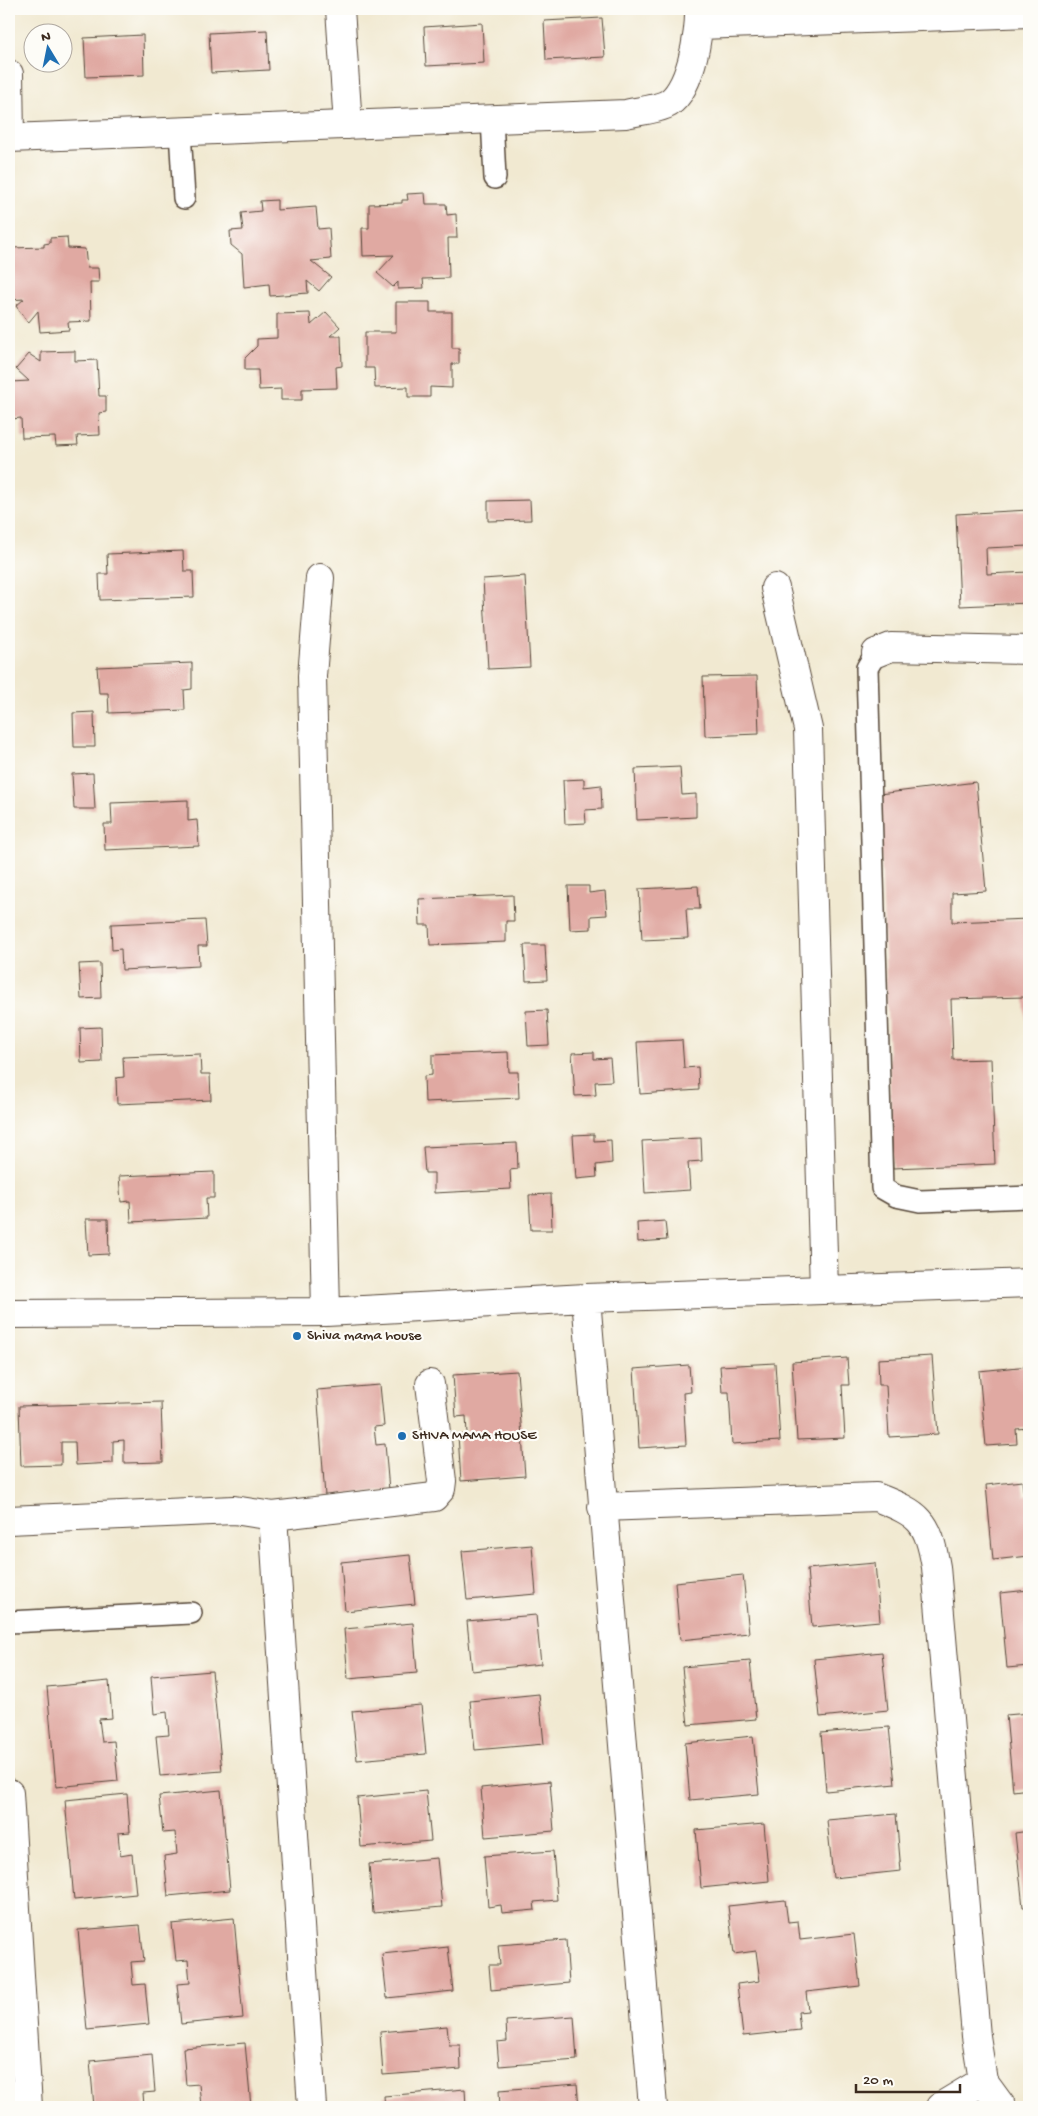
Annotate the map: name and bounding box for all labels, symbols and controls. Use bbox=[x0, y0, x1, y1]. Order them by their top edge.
north arrow bbox=[22, 22, 72, 72]
text: N bbox=[40, 28, 52, 47]
place label: Shiva mama house bbox=[307, 1327, 422, 1345]
marker: Shiva mama house bbox=[291, 1330, 303, 1342]
place label: SHIVA MAMA HOUSE bbox=[412, 1427, 537, 1445]
marker: SHIVA MAMA HOUSE bbox=[396, 1430, 408, 1442]
scale bar bbox=[856, 2061, 959, 2093]
text: 20 m bbox=[863, 2072, 893, 2090]

